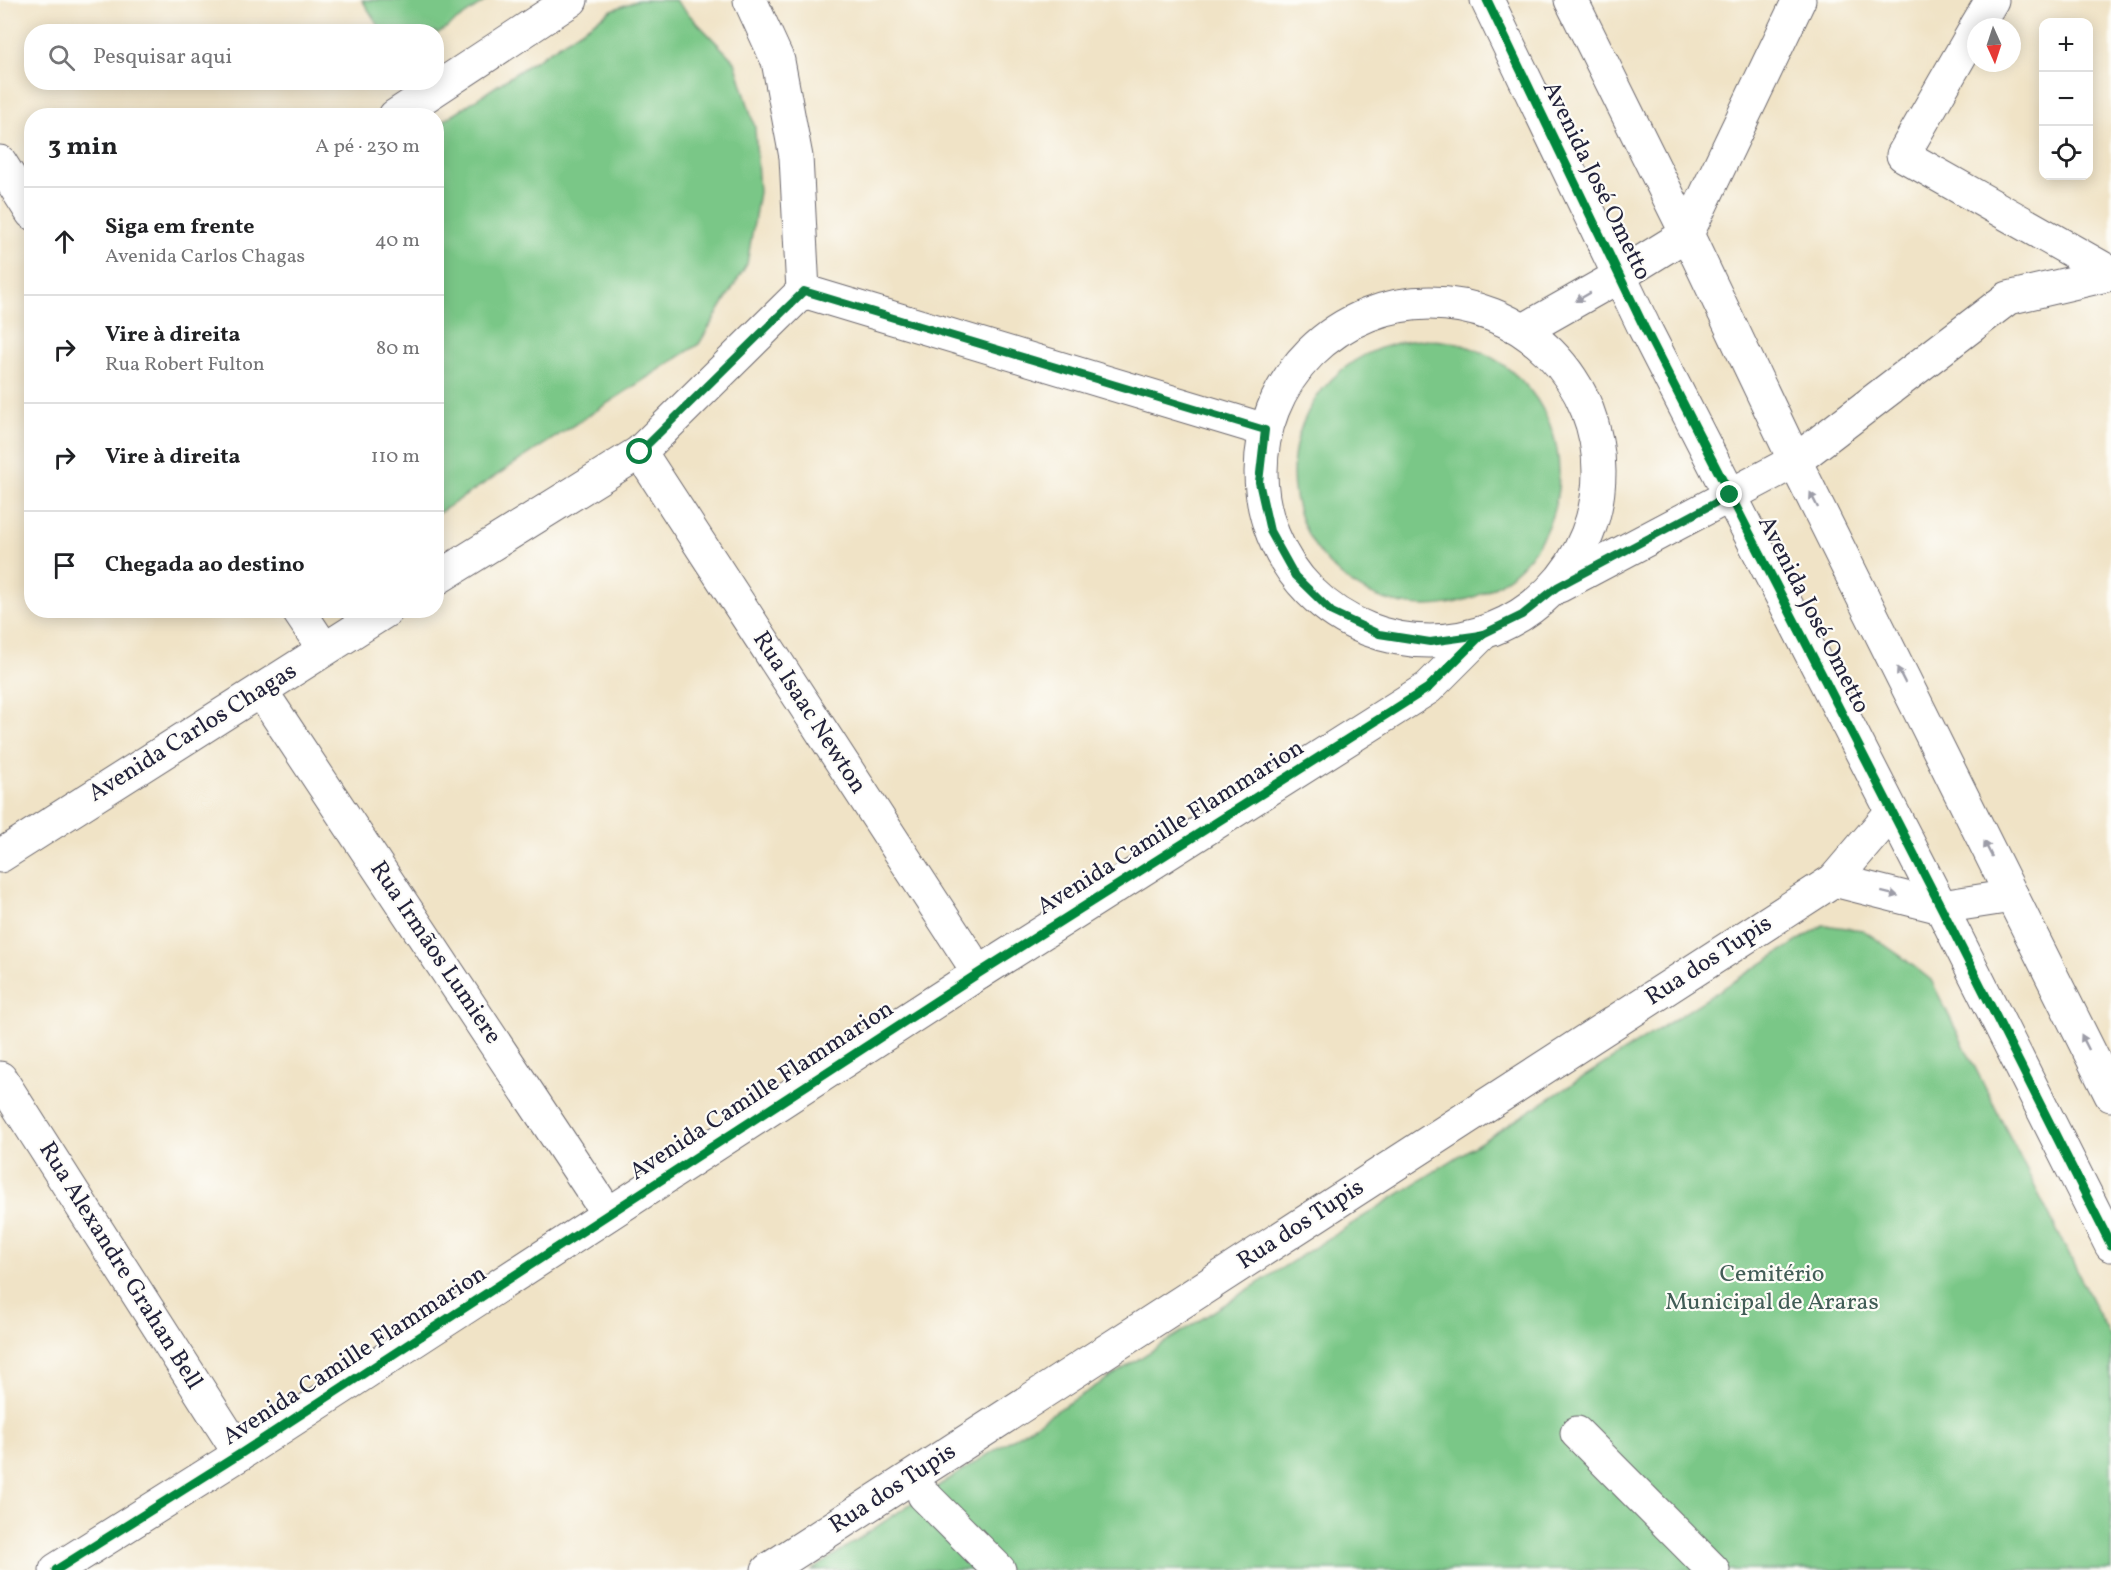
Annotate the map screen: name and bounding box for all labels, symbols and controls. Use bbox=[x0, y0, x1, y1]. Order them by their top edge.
north arrow bbox=[1967, 18, 2021, 72]
map controls bbox=[2039, 18, 2093, 180]
button: + bbox=[2039, 18, 2093, 72]
search box bbox=[24, 24, 444, 90]
icon: search bbox=[45, 41, 78, 74]
text: Pesquisar aqui bbox=[93, 42, 232, 73]
button: − bbox=[2039, 72, 2093, 126]
street label: Avenida José Ometto bbox=[1533, 76, 1659, 286]
button: locate bbox=[2039, 126, 2093, 180]
text: 3 min bbox=[48, 129, 118, 165]
text: A pé · 230 m bbox=[315, 133, 420, 161]
text: Siga em frente bbox=[105, 212, 255, 243]
icon: ahead bbox=[48, 225, 81, 258]
text: 40 m bbox=[375, 227, 420, 255]
text: Avenida Carlos Chagas bbox=[105, 243, 305, 271]
one-way arrow bbox=[1574, 292, 1591, 302]
text: Vire à direita bbox=[105, 320, 241, 351]
icon: right bbox=[48, 333, 81, 366]
text: 80 m bbox=[376, 335, 420, 363]
text: Rua Robert Fulton bbox=[105, 351, 265, 379]
route start bbox=[626, 438, 652, 464]
icon: right bbox=[48, 441, 81, 474]
text: Vire à direita bbox=[105, 442, 241, 473]
text: 110 m bbox=[371, 443, 420, 471]
route end bbox=[1716, 481, 1742, 507]
one-way arrow bbox=[1810, 492, 1819, 509]
street label: Avenida José Ometto bbox=[1748, 510, 1878, 720]
icon: arrive bbox=[48, 549, 81, 582]
text: Chegada ao destino bbox=[105, 550, 305, 581]
street label: Rua Isaac Newton bbox=[744, 625, 874, 801]
street label: Avenida Carlos Chagas bbox=[82, 655, 304, 811]
one-way arrow bbox=[1897, 666, 1906, 683]
street label: Avenida Camille Flammarion bbox=[1031, 732, 1311, 924]
one-way arrow bbox=[1984, 841, 1993, 858]
street label: Rua Irmãos Lumiere bbox=[361, 855, 509, 1051]
one-way arrow bbox=[1882, 890, 1900, 899]
street label: Rua dos Tupis bbox=[1639, 907, 1779, 1015]
street label: Avenida Camille Flammarion bbox=[623, 993, 901, 1189]
one-way arrow bbox=[2080, 1034, 2090, 1051]
street label: Rua Alexandre Grahan Bell bbox=[30, 1136, 210, 1396]
street label: Rua dos Tupis bbox=[1231, 1171, 1371, 1279]
street label: Avenida Camille Flammarion bbox=[216, 1258, 494, 1454]
park label: Cemitério Municipal de Araras bbox=[1665, 1258, 1879, 1320]
street label: Rua dos Tupis bbox=[823, 1435, 963, 1543]

